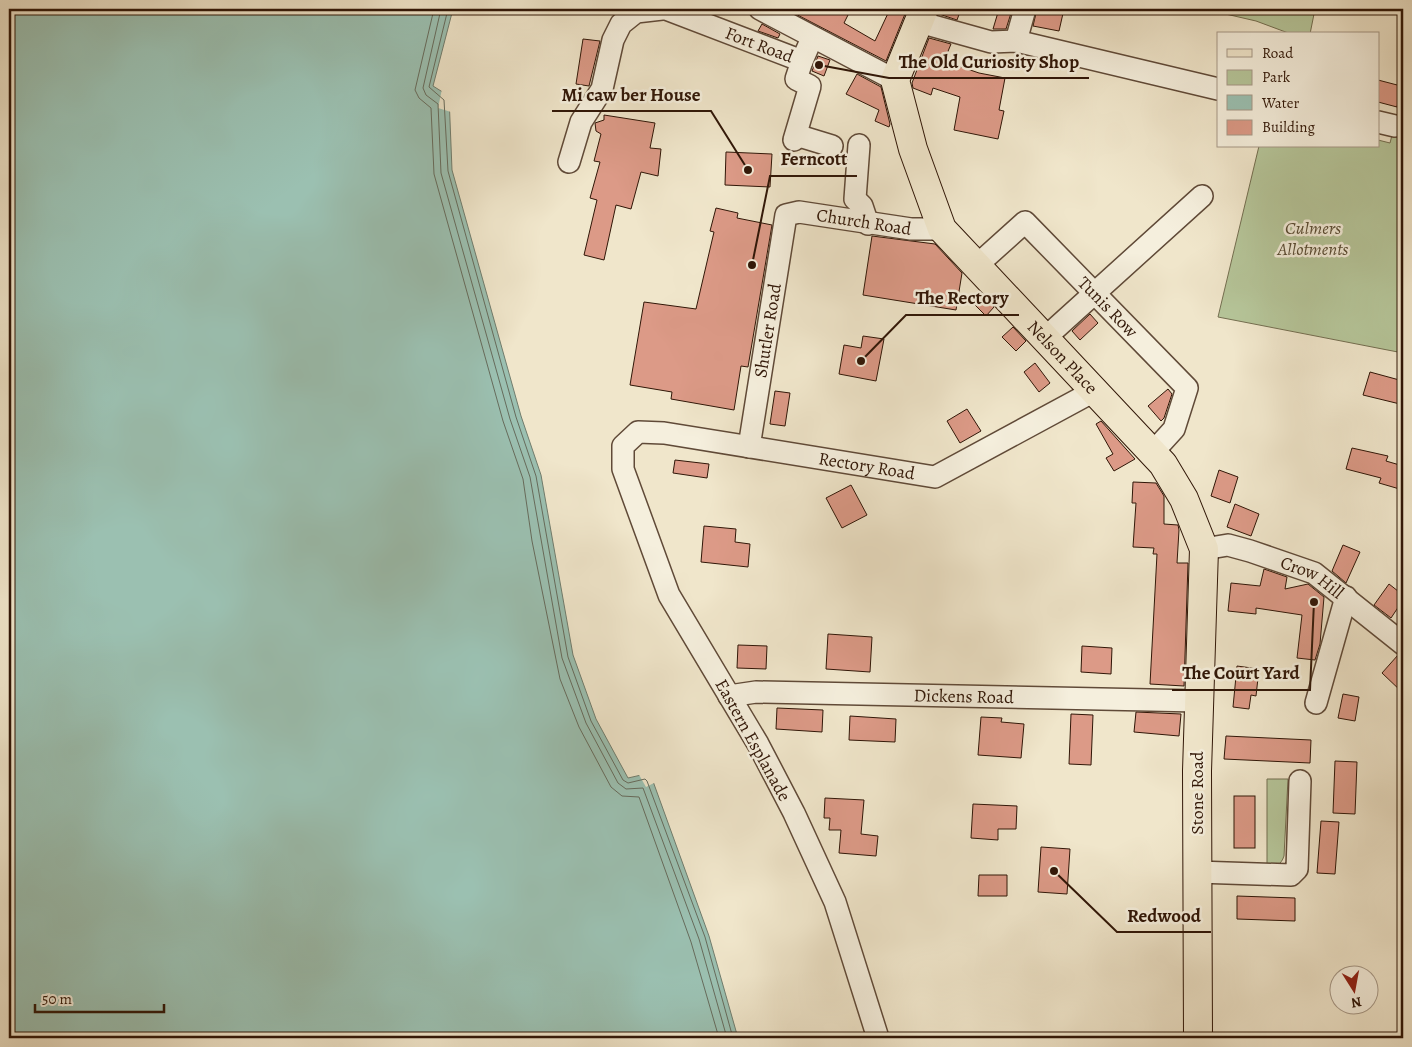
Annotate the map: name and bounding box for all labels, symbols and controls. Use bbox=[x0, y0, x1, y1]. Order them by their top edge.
street label: Fort Road bbox=[722, 21, 797, 69]
legend bbox=[1217, 32, 1380, 148]
text: Road bbox=[1262, 43, 1294, 63]
callout: The Old Curiosity Shop bbox=[889, 44, 1089, 78]
text: The Old Curiosity Shop bbox=[899, 49, 1079, 75]
text: Park bbox=[1262, 67, 1291, 87]
callout: Mi caw ber House bbox=[552, 77, 711, 111]
text: Mi caw ber House bbox=[561, 82, 701, 108]
text: Water bbox=[1261, 93, 1299, 113]
text: Building bbox=[1262, 117, 1315, 137]
callout: Ferncott bbox=[770, 142, 857, 176]
text: Ferncott bbox=[781, 146, 848, 172]
street label: Church Road bbox=[815, 203, 913, 241]
park label: Culmers Allotments bbox=[1277, 216, 1348, 261]
street label: Tunis Row bbox=[1073, 271, 1144, 343]
street label: Shutler Road bbox=[748, 281, 787, 379]
callout: The Rectory bbox=[906, 281, 1019, 315]
text: The Rectory bbox=[915, 285, 1010, 311]
street label: Nelson Place bbox=[1022, 315, 1103, 399]
street label: Rectory Road bbox=[817, 446, 917, 486]
street label: Crow Hill bbox=[1277, 550, 1349, 605]
callout: The Court Yard bbox=[1172, 656, 1310, 690]
text: The Court Yard bbox=[1182, 660, 1301, 686]
street label: Eastern Esplanade bbox=[709, 675, 797, 805]
street label: Dickens Road bbox=[913, 683, 1014, 709]
street label: Stone Road bbox=[1185, 751, 1209, 835]
callout: Redwood bbox=[1117, 898, 1211, 932]
text: Redwood bbox=[1127, 903, 1202, 929]
north arrow bbox=[1330, 964, 1380, 1014]
scale bar bbox=[35, 982, 164, 1014]
text: 50 m bbox=[42, 989, 72, 1009]
text: N bbox=[1350, 992, 1363, 1013]

